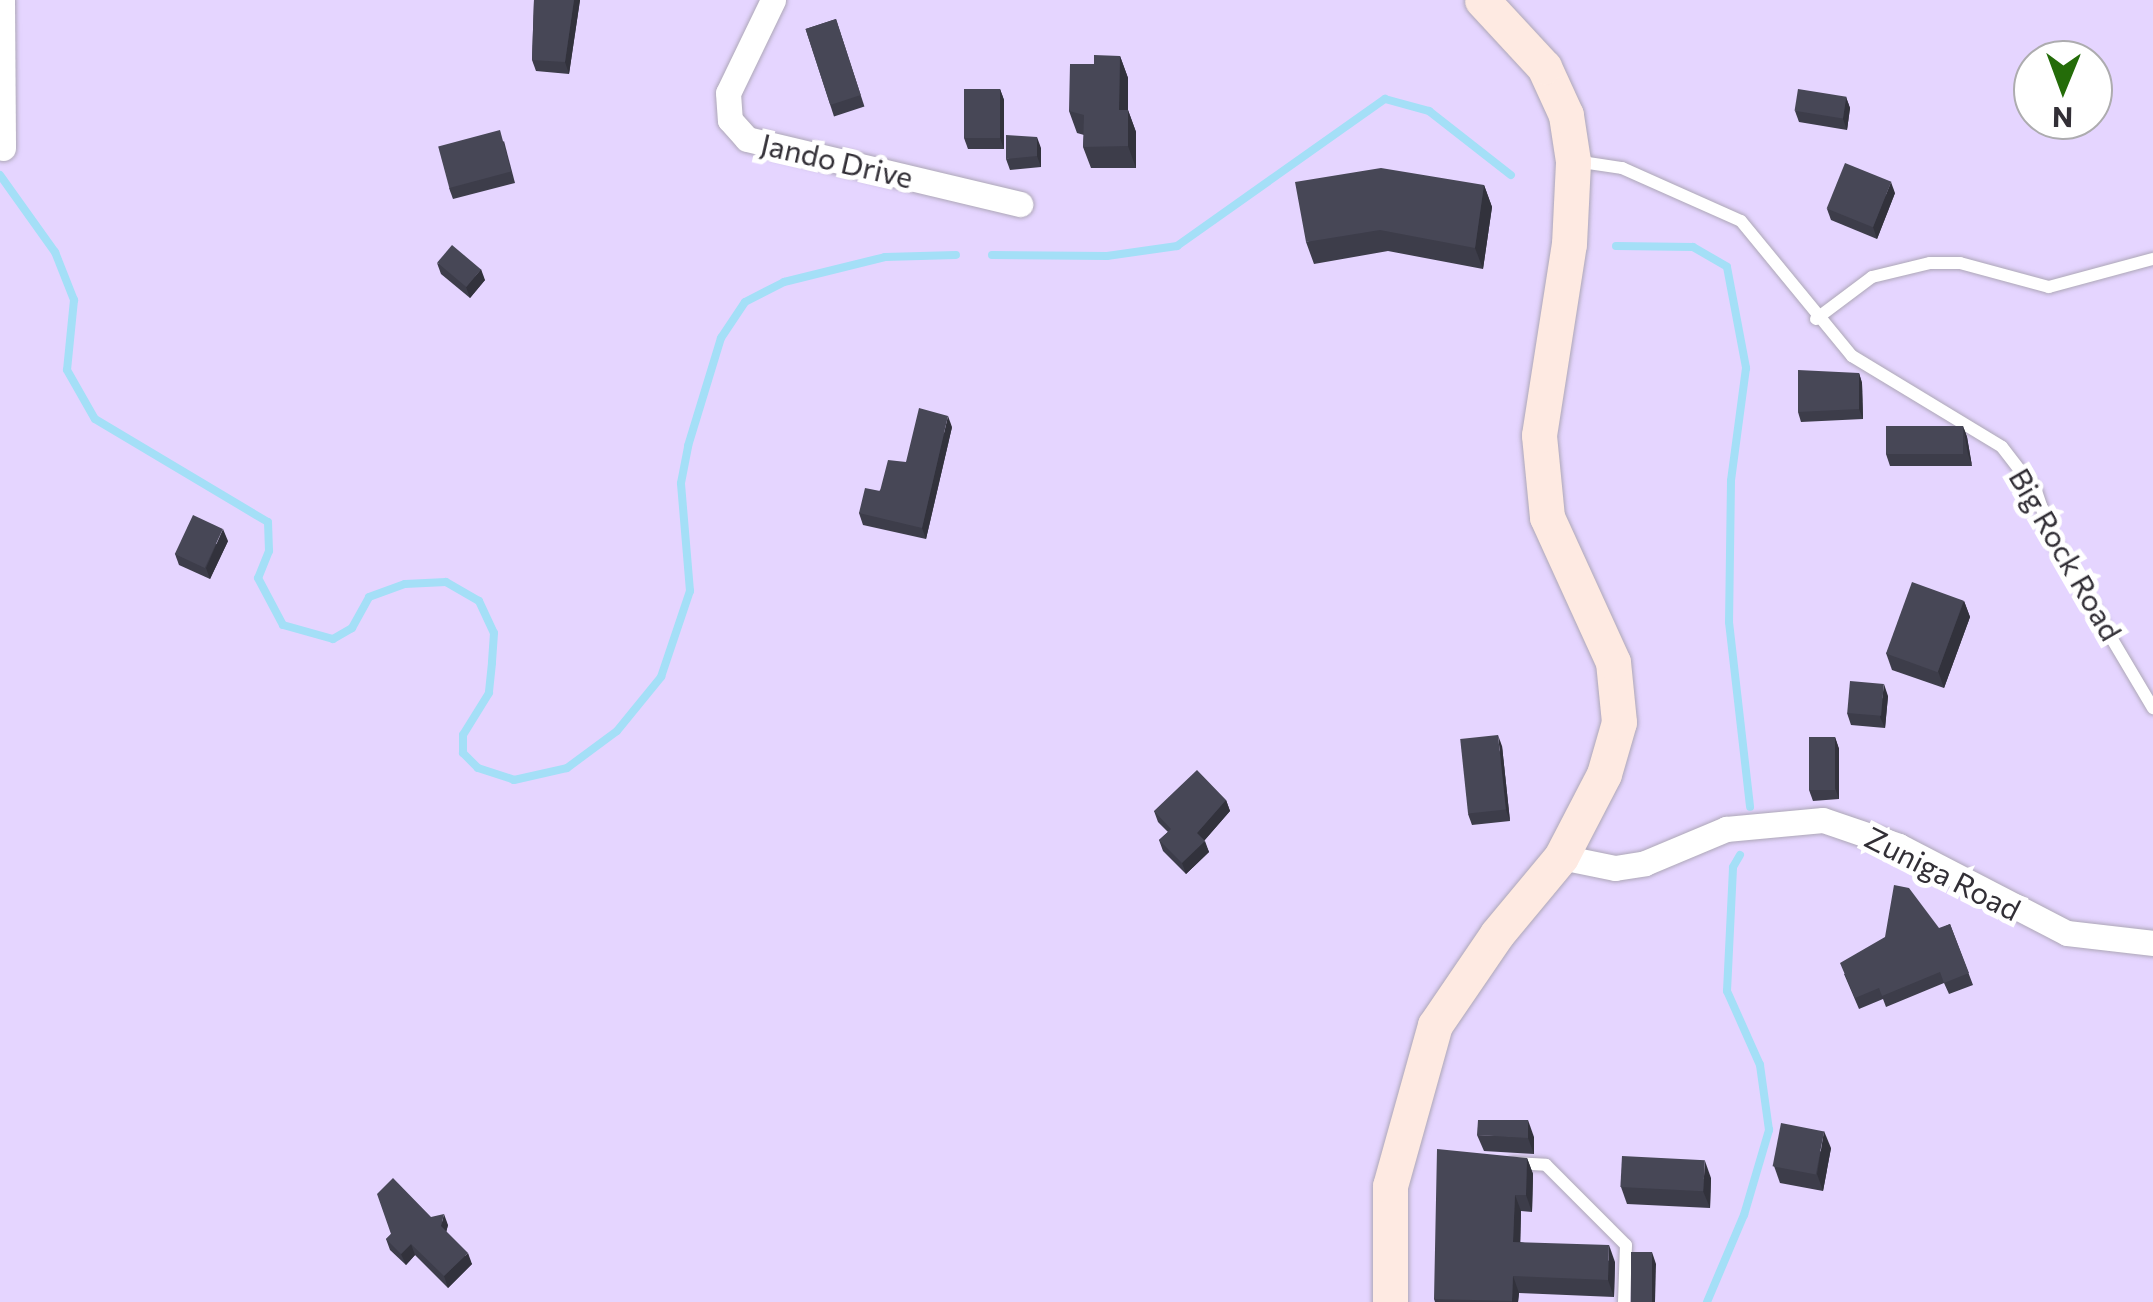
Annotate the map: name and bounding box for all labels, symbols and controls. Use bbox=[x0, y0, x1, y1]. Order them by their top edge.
north arrow bbox=[2013, 40, 2113, 140]
text: N bbox=[2052, 101, 2073, 135]
street label: Jando Drive bbox=[757, 125, 917, 195]
street label: Big Rock Road bbox=[2002, 461, 2130, 647]
street label: Zuniga Road bbox=[1859, 819, 2027, 927]

